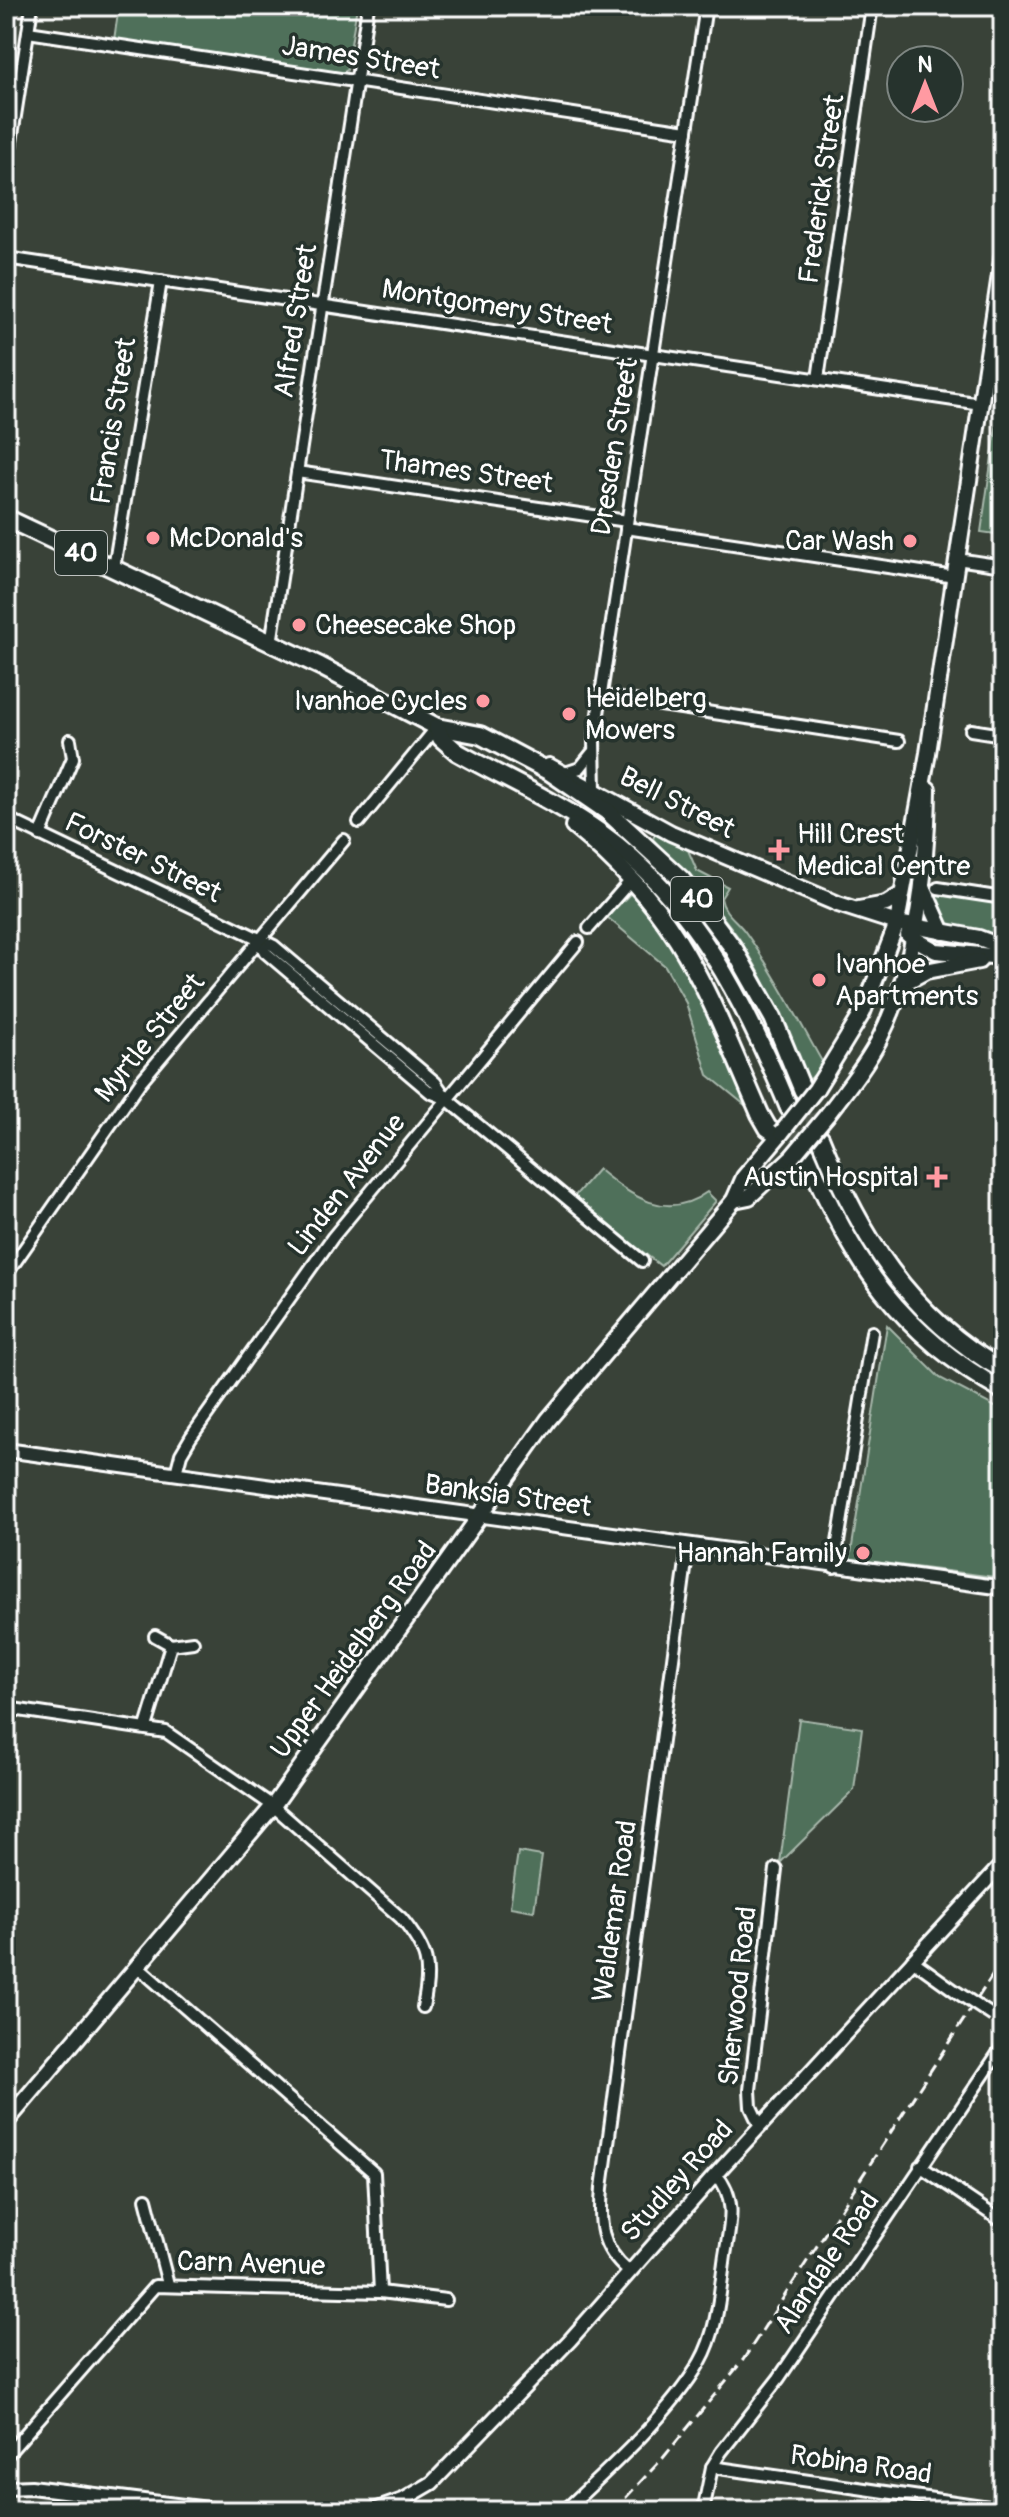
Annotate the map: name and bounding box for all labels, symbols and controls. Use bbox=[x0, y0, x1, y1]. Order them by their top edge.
street label: James Street bbox=[279, 28, 443, 88]
north arrow bbox=[885, 44, 965, 124]
text: N bbox=[918, 51, 933, 79]
street label: Frederick Street bbox=[791, 91, 853, 286]
street label: Alfred Street bbox=[267, 241, 326, 400]
street label: Montgomery Street bbox=[379, 272, 615, 343]
street label: Francis Street bbox=[84, 334, 145, 507]
street label: Dresden Street bbox=[584, 355, 646, 538]
street label: Thames Street bbox=[377, 443, 556, 502]
place label: McDonald's bbox=[169, 521, 303, 556]
place label: Car Wash bbox=[785, 524, 894, 559]
marker: McDonald's bbox=[144, 529, 162, 547]
road number: 40 bbox=[55, 531, 107, 575]
marker: Car Wash bbox=[901, 532, 919, 550]
place label: Cheesecake Shop bbox=[315, 608, 516, 643]
marker: Cheesecake Shop bbox=[290, 616, 308, 634]
place label: Heidelberg Mowers bbox=[585, 681, 707, 748]
place label: Ivanhoe Cycles bbox=[294, 684, 467, 719]
marker: Ivanhoe Cycles bbox=[474, 692, 492, 710]
marker: Heidelberg Mowers bbox=[560, 705, 578, 723]
street label: Bell Street bbox=[613, 759, 741, 847]
street label: Forster Street bbox=[59, 805, 228, 911]
place label: Hill Crest Medical Centre bbox=[797, 817, 970, 884]
marker: Hill Crest Medical Centre bbox=[768, 839, 790, 861]
road number: 40 bbox=[671, 877, 723, 921]
place label: Ivanhoe Apartments bbox=[835, 947, 979, 1014]
street label: Myrtle Street bbox=[87, 966, 213, 1110]
marker: Ivanhoe Apartments bbox=[810, 971, 828, 989]
street label: Linden Avenue bbox=[280, 1106, 414, 1263]
place label: Austin Hospital bbox=[743, 1160, 919, 1195]
marker: Austin Hospital bbox=[926, 1166, 948, 1188]
street label: Banksia Street bbox=[422, 1467, 594, 1525]
street label: Upper Heidelberg Road bbox=[263, 1534, 445, 1766]
place label: Hannah Family bbox=[677, 1536, 847, 1571]
marker: Hannah Family bbox=[854, 1544, 872, 1562]
street label: Waldemar Road bbox=[585, 1818, 645, 2004]
street label: Sherwood Road bbox=[711, 1905, 765, 2087]
street label: Studley Road bbox=[613, 2113, 741, 2249]
street label: Alandale Road bbox=[767, 2185, 887, 2341]
street label: Carn Avenue bbox=[176, 2244, 326, 2284]
street label: Robina Road bbox=[788, 2438, 934, 2492]

